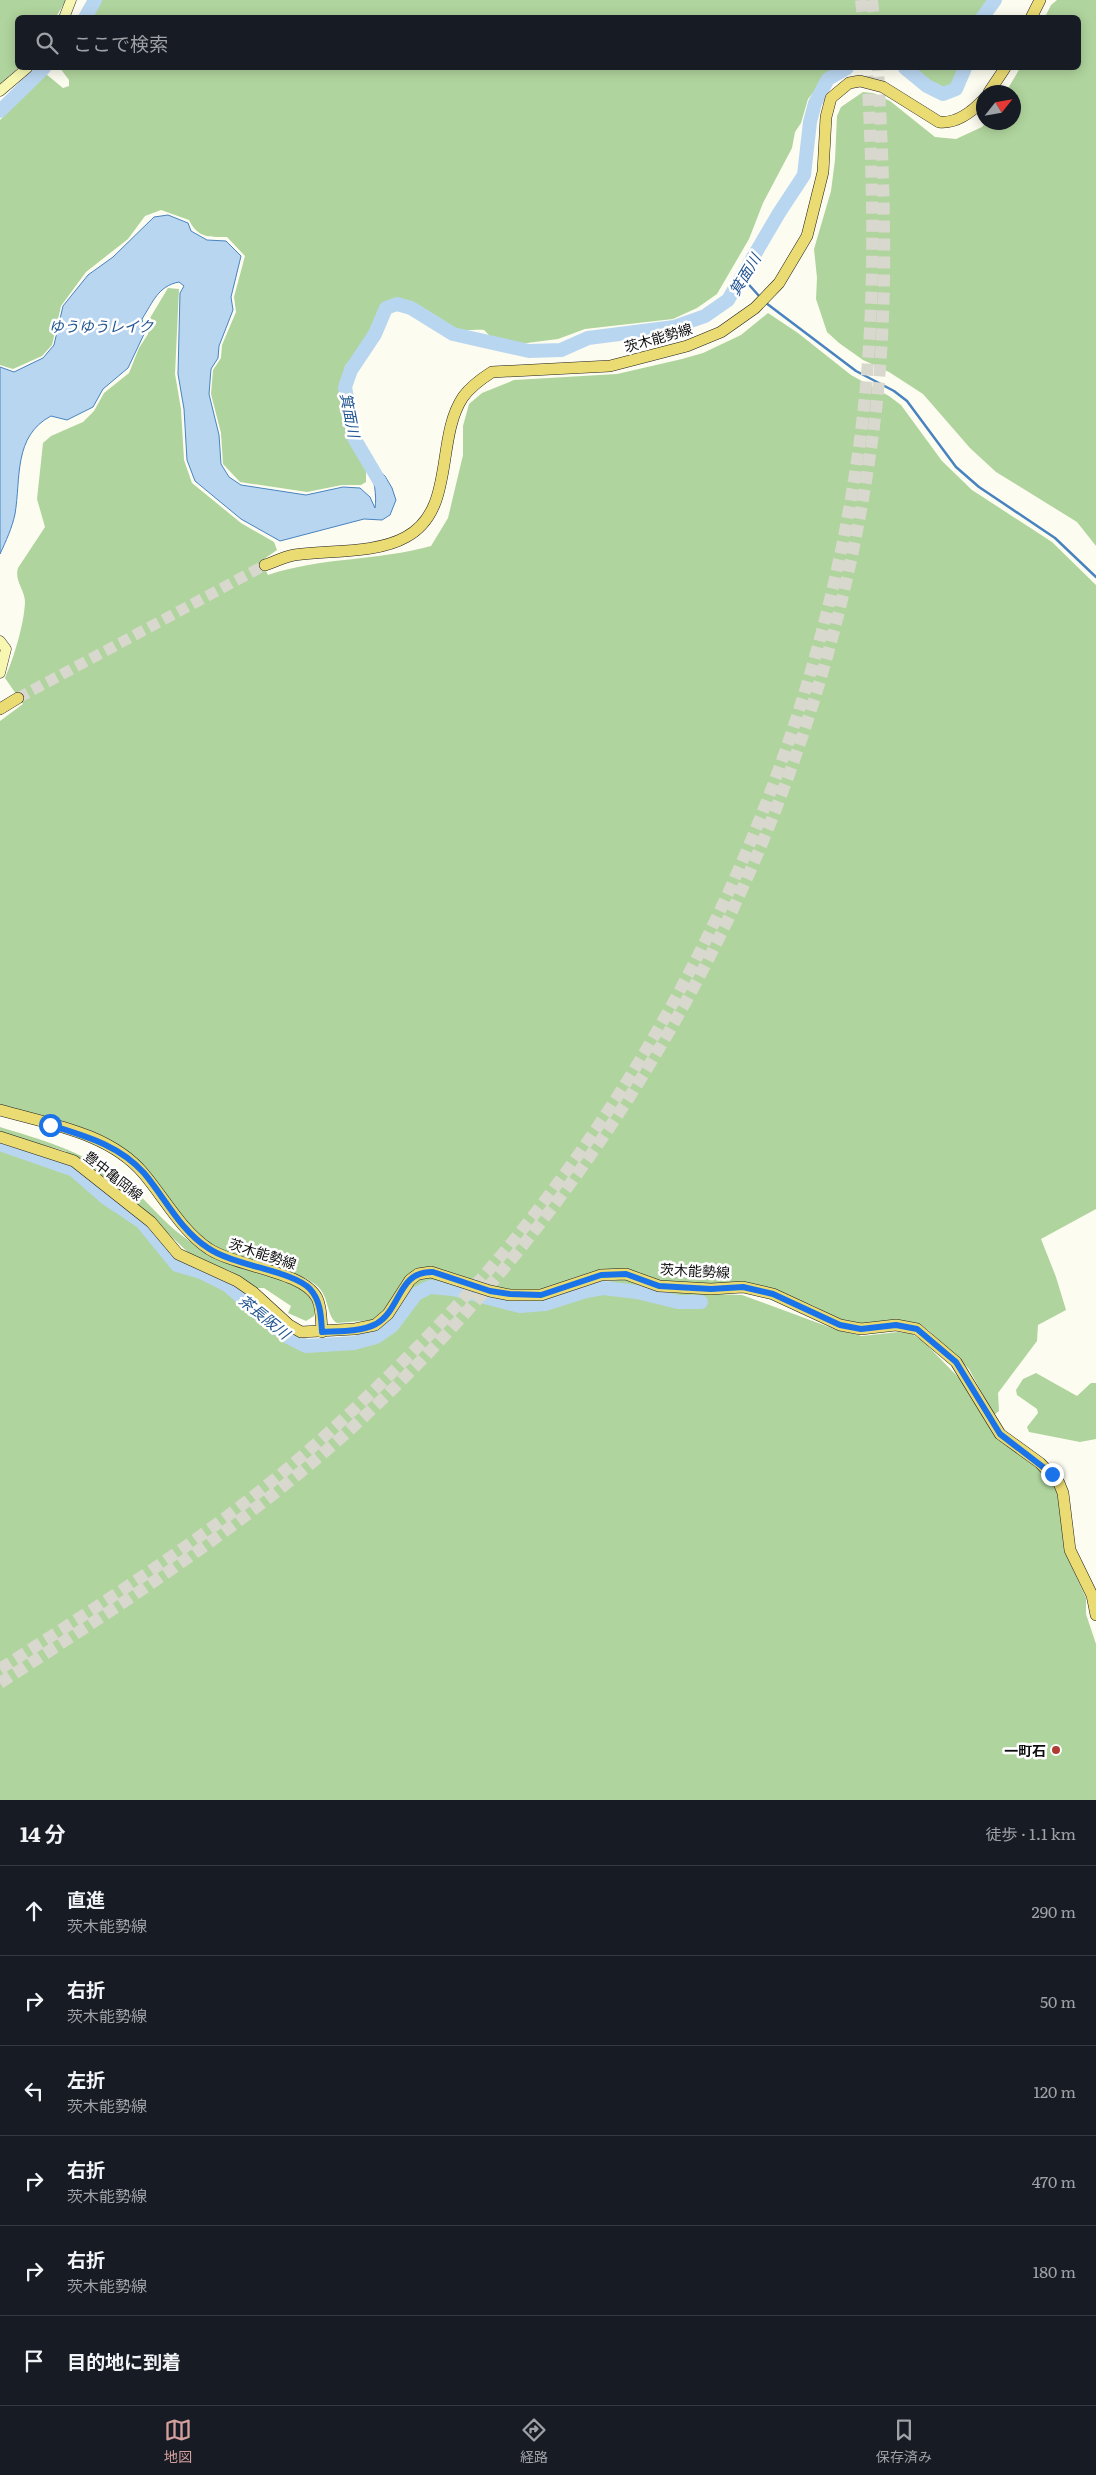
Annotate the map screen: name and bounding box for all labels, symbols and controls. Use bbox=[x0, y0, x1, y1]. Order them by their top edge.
search box bbox=[15, 15, 1081, 70]
icon: search bbox=[33, 29, 61, 57]
text: ここで検索 bbox=[73, 29, 168, 57]
north arrow bbox=[976, 85, 1021, 130]
water label: 箕面川 bbox=[723, 247, 766, 299]
water label: ゆうゆうレイク bbox=[49, 314, 154, 337]
street label: 茨木能勢線 bbox=[622, 318, 694, 356]
water label: 箕面川 bbox=[335, 391, 367, 441]
route start bbox=[39, 1114, 62, 1137]
street label: 豊中亀岡線 bbox=[80, 1146, 148, 1204]
street label: 茨木能勢線 bbox=[227, 1233, 299, 1273]
street label: 茨木能勢線 bbox=[660, 1258, 730, 1282]
water label: 茶長阪川 bbox=[234, 1288, 297, 1345]
route end bbox=[1041, 1463, 1064, 1486]
place label: 一町石 bbox=[1004, 1740, 1046, 1760]
marker: 一町石 bbox=[1050, 1744, 1062, 1756]
text: 14 分 bbox=[20, 1817, 66, 1848]
text: 徒歩 · 1.1 km bbox=[986, 1821, 1076, 1845]
text: 直進 bbox=[67, 1885, 105, 1913]
icon: ahead bbox=[20, 1897, 48, 1925]
text: 290 m bbox=[1032, 1899, 1076, 1923]
text: 茨木能勢線 bbox=[67, 1913, 147, 1937]
text: 右折 bbox=[67, 1975, 105, 2003]
icon: right bbox=[20, 1987, 48, 2015]
text: 50 m bbox=[1040, 1989, 1076, 2013]
text: 茨木能勢線 bbox=[67, 2003, 147, 2027]
text: 左折 bbox=[67, 2065, 105, 2093]
icon: left bbox=[20, 2077, 48, 2105]
text: 120 m bbox=[1033, 2079, 1076, 2103]
text: 茨木能勢線 bbox=[67, 2093, 147, 2117]
text: 右折 bbox=[67, 2155, 105, 2183]
icon: right bbox=[20, 2167, 48, 2195]
text: 470 m bbox=[1032, 2169, 1076, 2193]
text: 茨木能勢線 bbox=[67, 2183, 147, 2207]
text: 右折 bbox=[67, 2245, 105, 2273]
icon: right bbox=[20, 2257, 48, 2285]
text: 180 m bbox=[1033, 2259, 1076, 2283]
text: 茨木能勢線 bbox=[67, 2273, 147, 2297]
icon: arrive bbox=[20, 2347, 48, 2375]
text: 目的地に到着 bbox=[67, 2347, 181, 2375]
tab: 地図 bbox=[164, 2416, 192, 2466]
tab: 経路 bbox=[520, 2416, 548, 2466]
tab: 保存済み bbox=[876, 2416, 932, 2466]

